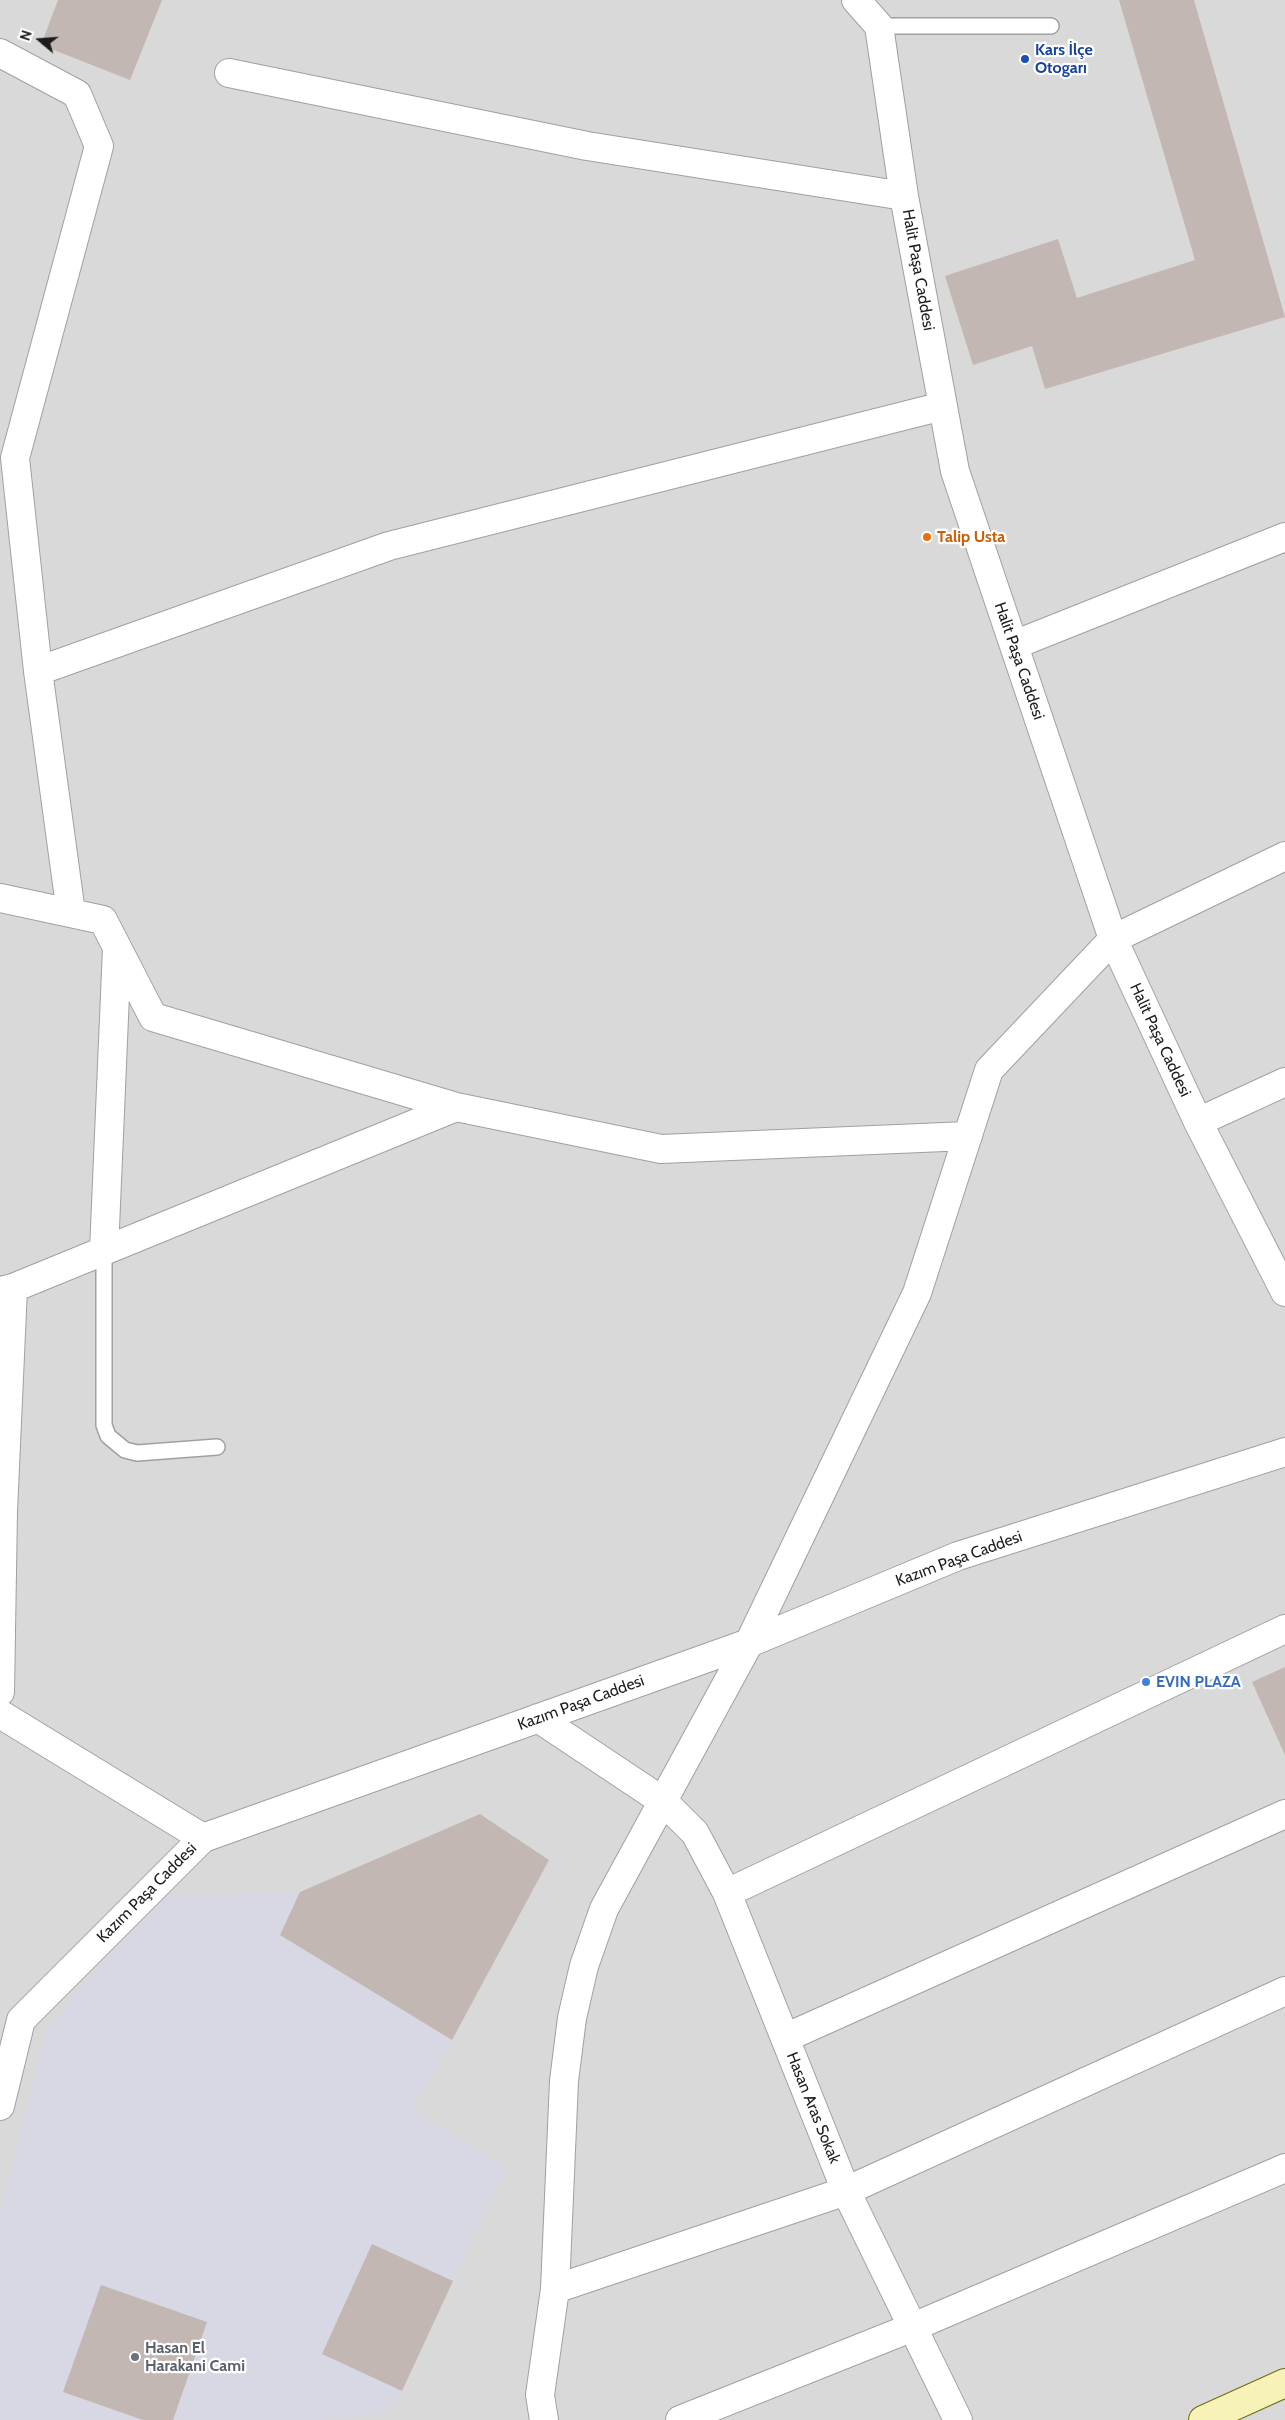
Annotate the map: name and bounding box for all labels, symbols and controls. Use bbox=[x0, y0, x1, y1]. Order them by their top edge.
north arrow bbox=[15, 15, 65, 65]
text: N bbox=[16, 28, 36, 43]
place label: Kars İlçe Otogarı bbox=[1035, 40, 1093, 78]
marker: Kars İlçe Otogarı bbox=[1019, 53, 1031, 65]
street label: Halit Paşa Caddesi bbox=[898, 208, 938, 332]
place label: Talip Usta bbox=[937, 527, 1005, 547]
marker: Talip Usta bbox=[921, 531, 933, 543]
street label: Halit Paşa Caddesi bbox=[990, 600, 1048, 722]
street label: Halit Paşa Caddesi bbox=[1125, 980, 1195, 1100]
street label: Kazım Paşa Caddesi bbox=[893, 1527, 1025, 1591]
street label: Kazım Paşa Caddesi bbox=[515, 1671, 647, 1735]
place label: EVIN PLAZA bbox=[1156, 1672, 1241, 1692]
marker: EVIN PLAZA bbox=[1140, 1676, 1152, 1688]
street label: Kazım Paşa Caddesi bbox=[93, 1839, 201, 1947]
street label: Hasan Aras Sokak bbox=[782, 2049, 844, 2167]
place label: Hasan El Harakani Cami bbox=[145, 2338, 245, 2376]
marker: Hasan El Harakani Cami bbox=[129, 2351, 141, 2363]

